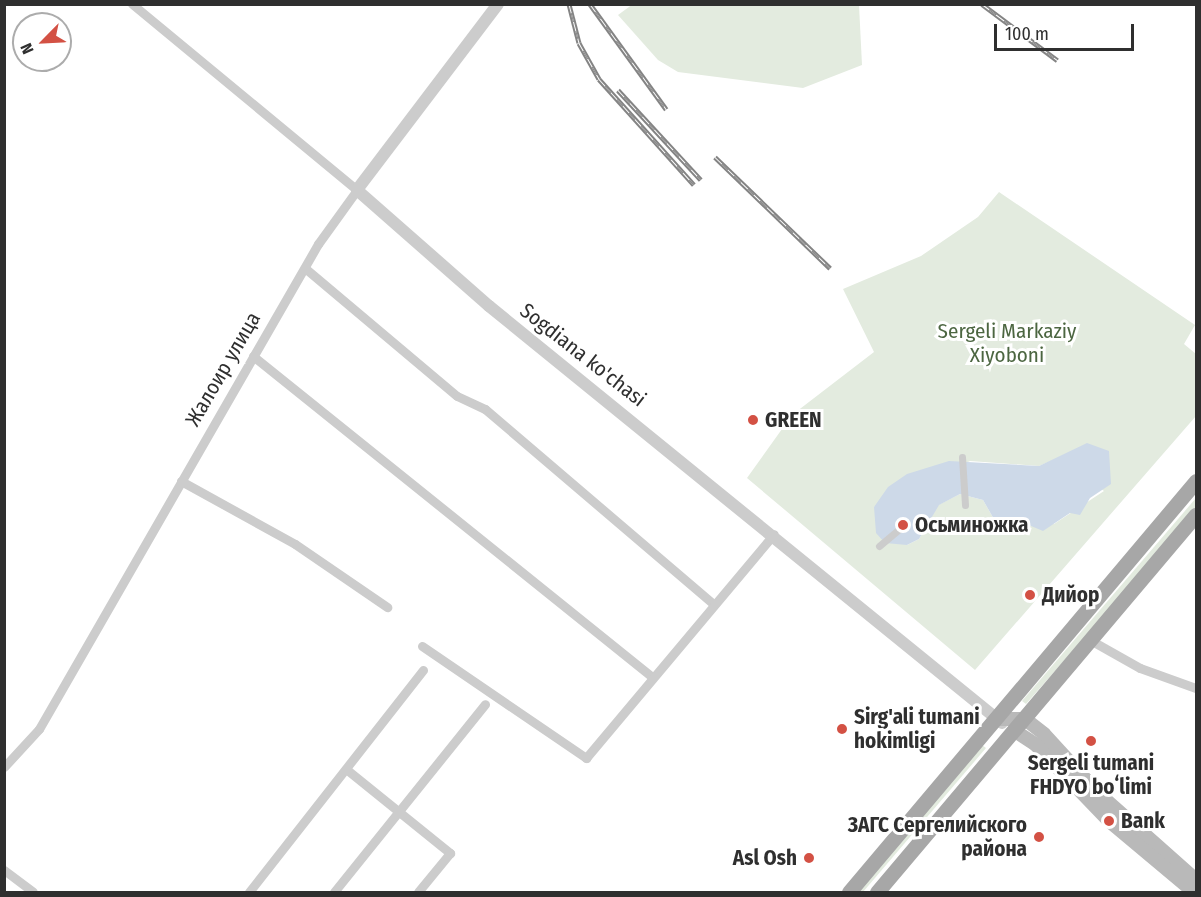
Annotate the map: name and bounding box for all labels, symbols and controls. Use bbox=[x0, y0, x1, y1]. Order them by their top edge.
north arrow bbox=[12, 12, 72, 72]
scale bar bbox=[997, 12, 1136, 50]
text: 100 m bbox=[1005, 23, 1049, 45]
text: N bbox=[16, 40, 38, 57]
street label: Sogdiana ko'chasi bbox=[515, 298, 651, 412]
street label: Жалоир улица bbox=[180, 307, 266, 431]
park label: Sergeli Markaziy Xiyoboni bbox=[938, 318, 1076, 368]
place label: GREEN bbox=[765, 407, 822, 433]
marker: GREEN bbox=[746, 413, 760, 427]
place label: Осьминожка bbox=[915, 512, 1029, 538]
marker: Осьминожка bbox=[896, 518, 910, 532]
place label: Дийор bbox=[1042, 582, 1099, 608]
marker: Дийор bbox=[1023, 588, 1037, 602]
place label: Sirg'ali tumani hokimligi bbox=[854, 704, 980, 754]
marker: Sirg'ali tumani hokimligi bbox=[835, 722, 849, 736]
marker: Sergeli tumani FHDYO boʻlimi bbox=[1084, 734, 1098, 748]
place label: Sergeli tumani FHDYO boʻlimi bbox=[1028, 750, 1154, 800]
place label: Bank bbox=[1121, 808, 1165, 834]
place label: ЗАГС Сергелийского района bbox=[848, 812, 1027, 862]
marker: Bank bbox=[1102, 814, 1116, 828]
marker: ЗАГС Сергелийского района bbox=[1032, 830, 1046, 844]
place label: Asl Osh bbox=[733, 845, 797, 871]
marker: Asl Osh bbox=[802, 851, 816, 865]

